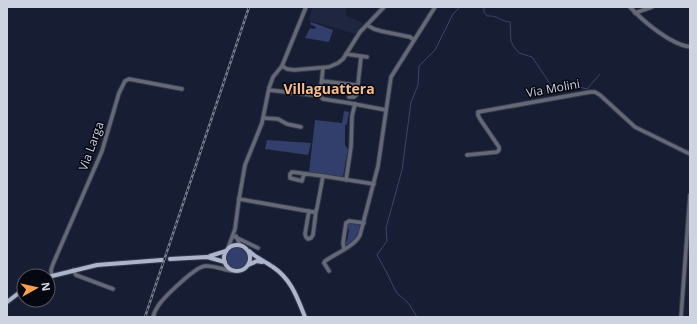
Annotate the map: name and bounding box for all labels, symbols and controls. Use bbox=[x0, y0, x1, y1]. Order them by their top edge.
street label: Via Molini bbox=[525, 75, 581, 101]
district label: Villaguattera bbox=[283, 79, 375, 98]
street label: Via Larga bbox=[74, 119, 108, 173]
north arrow bbox=[16, 268, 56, 308]
text: N bbox=[38, 281, 54, 292]

